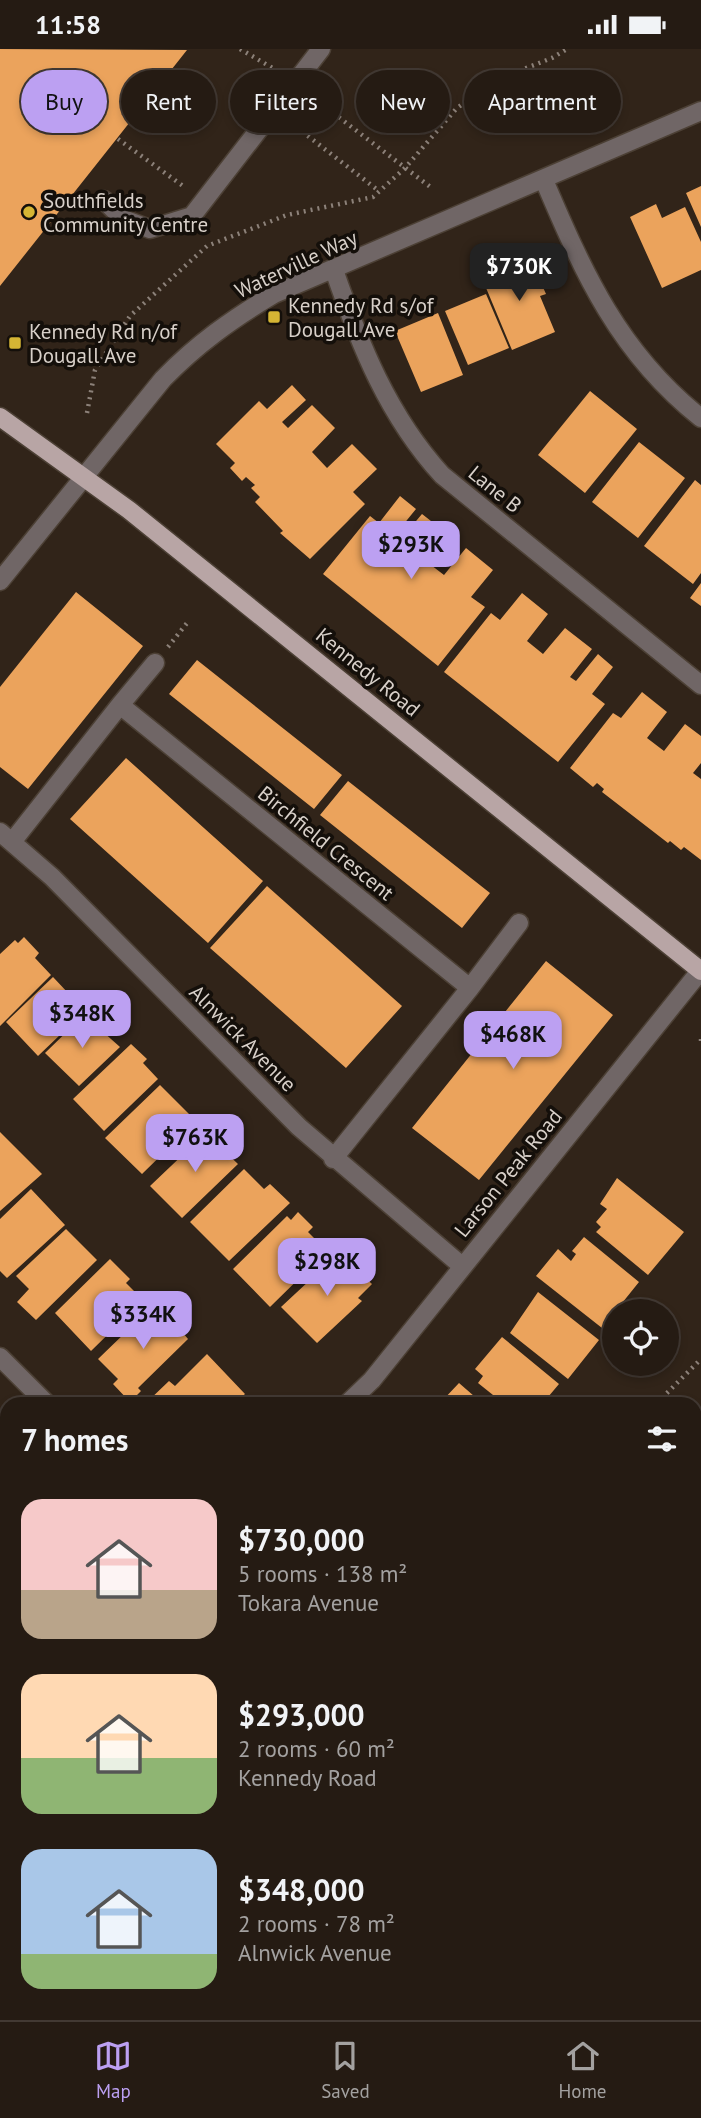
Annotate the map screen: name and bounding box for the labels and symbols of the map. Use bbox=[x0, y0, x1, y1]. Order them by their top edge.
place label: Southfields Community Centre bbox=[43, 187, 208, 238]
marker: Southfields Community Centre bbox=[21, 204, 37, 220]
street label: Waterville Way bbox=[230, 224, 362, 304]
pin: $730K bbox=[470, 243, 568, 303]
place label: Kennedy Rd s/of Dougall Ave bbox=[288, 292, 435, 343]
marker: Kennedy Rd s/of Dougall Ave bbox=[266, 309, 282, 325]
place label: Kennedy Rd n/of Dougall Ave bbox=[29, 318, 178, 369]
marker: Kennedy Rd n/of Dougall Ave bbox=[7, 335, 23, 351]
street label: Lane B bbox=[463, 459, 527, 519]
pin: $293K bbox=[362, 521, 460, 581]
street label: Kennedy Road bbox=[310, 622, 426, 722]
street label: Birchfield Crescent bbox=[252, 780, 400, 906]
street label: Alnwick Avenue bbox=[184, 979, 302, 1097]
pin: $348K bbox=[33, 991, 131, 1050]
pin: $468K bbox=[464, 1011, 562, 1071]
street label: Larson Peak Road bbox=[448, 1104, 568, 1242]
pin: $763K bbox=[146, 1115, 244, 1174]
pin: $298K bbox=[278, 1239, 376, 1298]
pin: $334K bbox=[94, 1291, 192, 1351]

